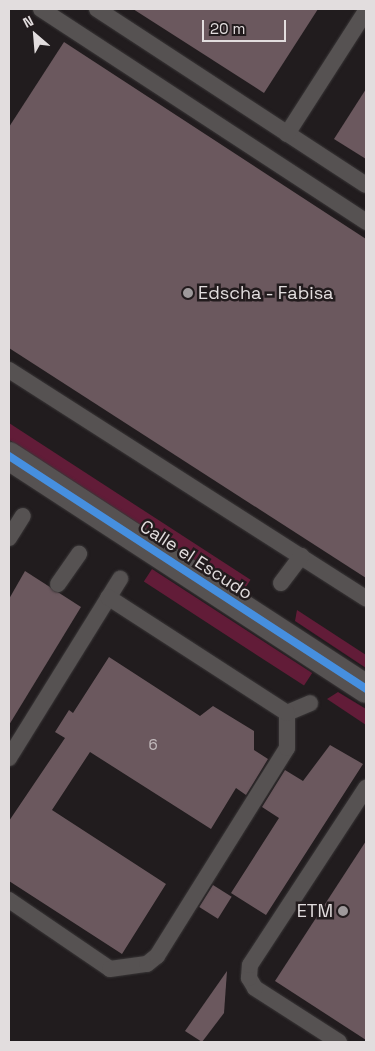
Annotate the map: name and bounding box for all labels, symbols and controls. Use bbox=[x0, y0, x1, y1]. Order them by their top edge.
north arrow bbox=[10, 10, 60, 60]
scale bar bbox=[205, 10, 289, 42]
text: N bbox=[20, 11, 36, 32]
text: 20 m bbox=[210, 19, 245, 38]
place label: Edscha - Fabisa bbox=[198, 282, 335, 304]
marker: Edscha - Fabisa bbox=[182, 287, 194, 299]
street label: Calle el Escudo bbox=[136, 516, 256, 604]
house number: 6 bbox=[148, 736, 158, 754]
place label: ETM bbox=[297, 900, 333, 922]
marker: ETM bbox=[337, 905, 349, 917]

